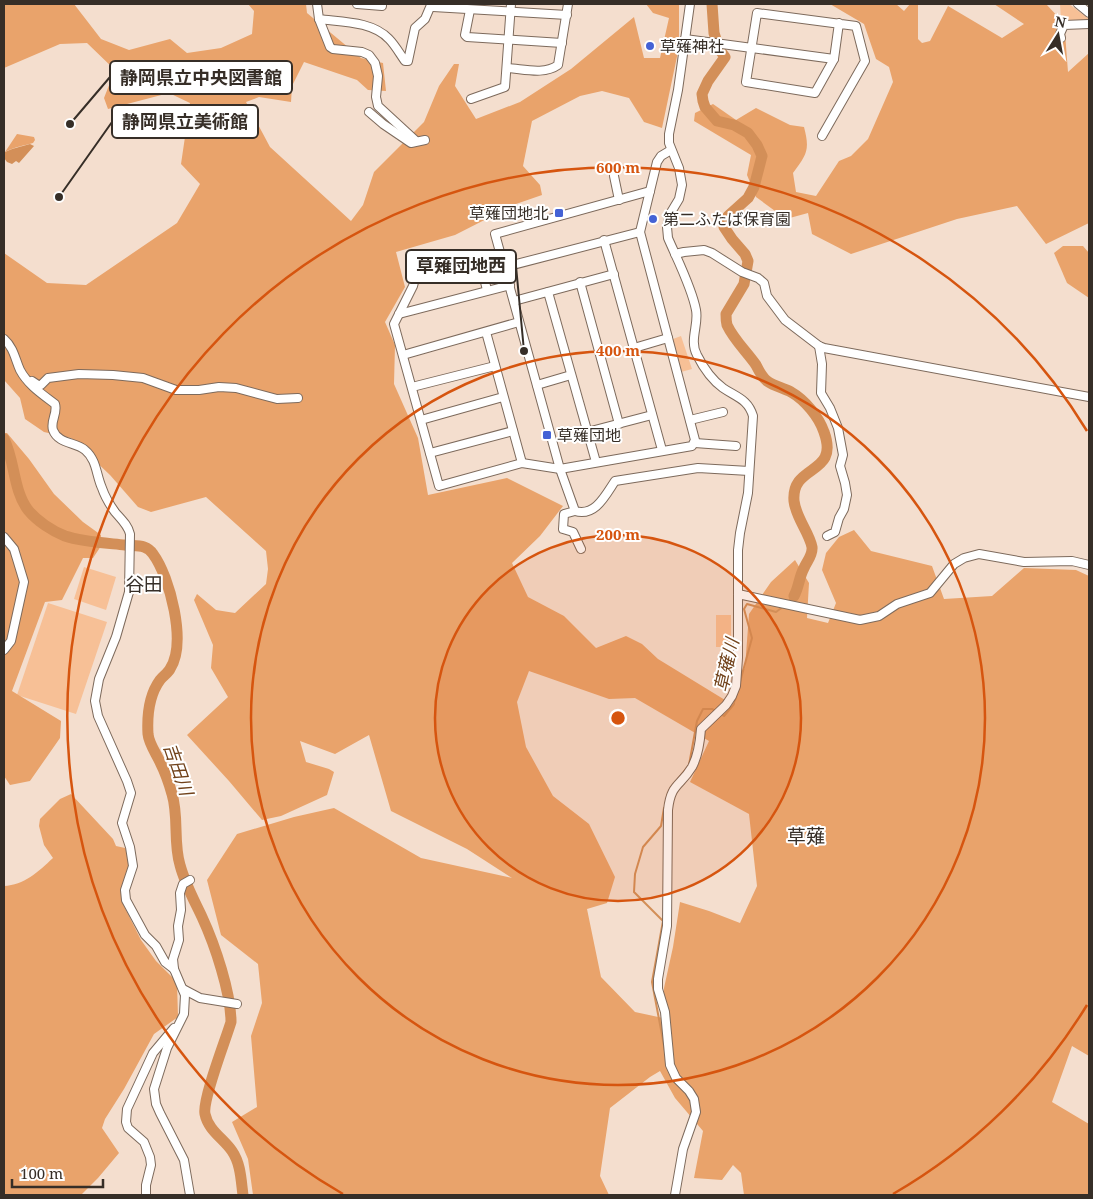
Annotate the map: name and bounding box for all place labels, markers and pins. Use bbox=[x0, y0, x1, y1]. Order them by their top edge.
place label: 草薙神社 bbox=[660, 35, 724, 57]
marker: 草薙神社 bbox=[644, 40, 656, 52]
callout: 静岡県立中央図書館 bbox=[110, 61, 292, 94]
callout: 静岡県立美術館 bbox=[112, 105, 258, 138]
place label: 草薙団地北 bbox=[469, 202, 549, 224]
marker: 草薙団地北 bbox=[553, 207, 565, 219]
place label: 第二ふたば保育園 bbox=[663, 208, 791, 230]
marker: 第二ふたば保育園 bbox=[647, 213, 659, 225]
callout: 草薙団地西 bbox=[406, 250, 516, 283]
place label: 草薙団地 bbox=[557, 424, 621, 446]
marker: 草薙団地 bbox=[541, 429, 553, 441]
centre of rings bbox=[609, 709, 627, 727]

